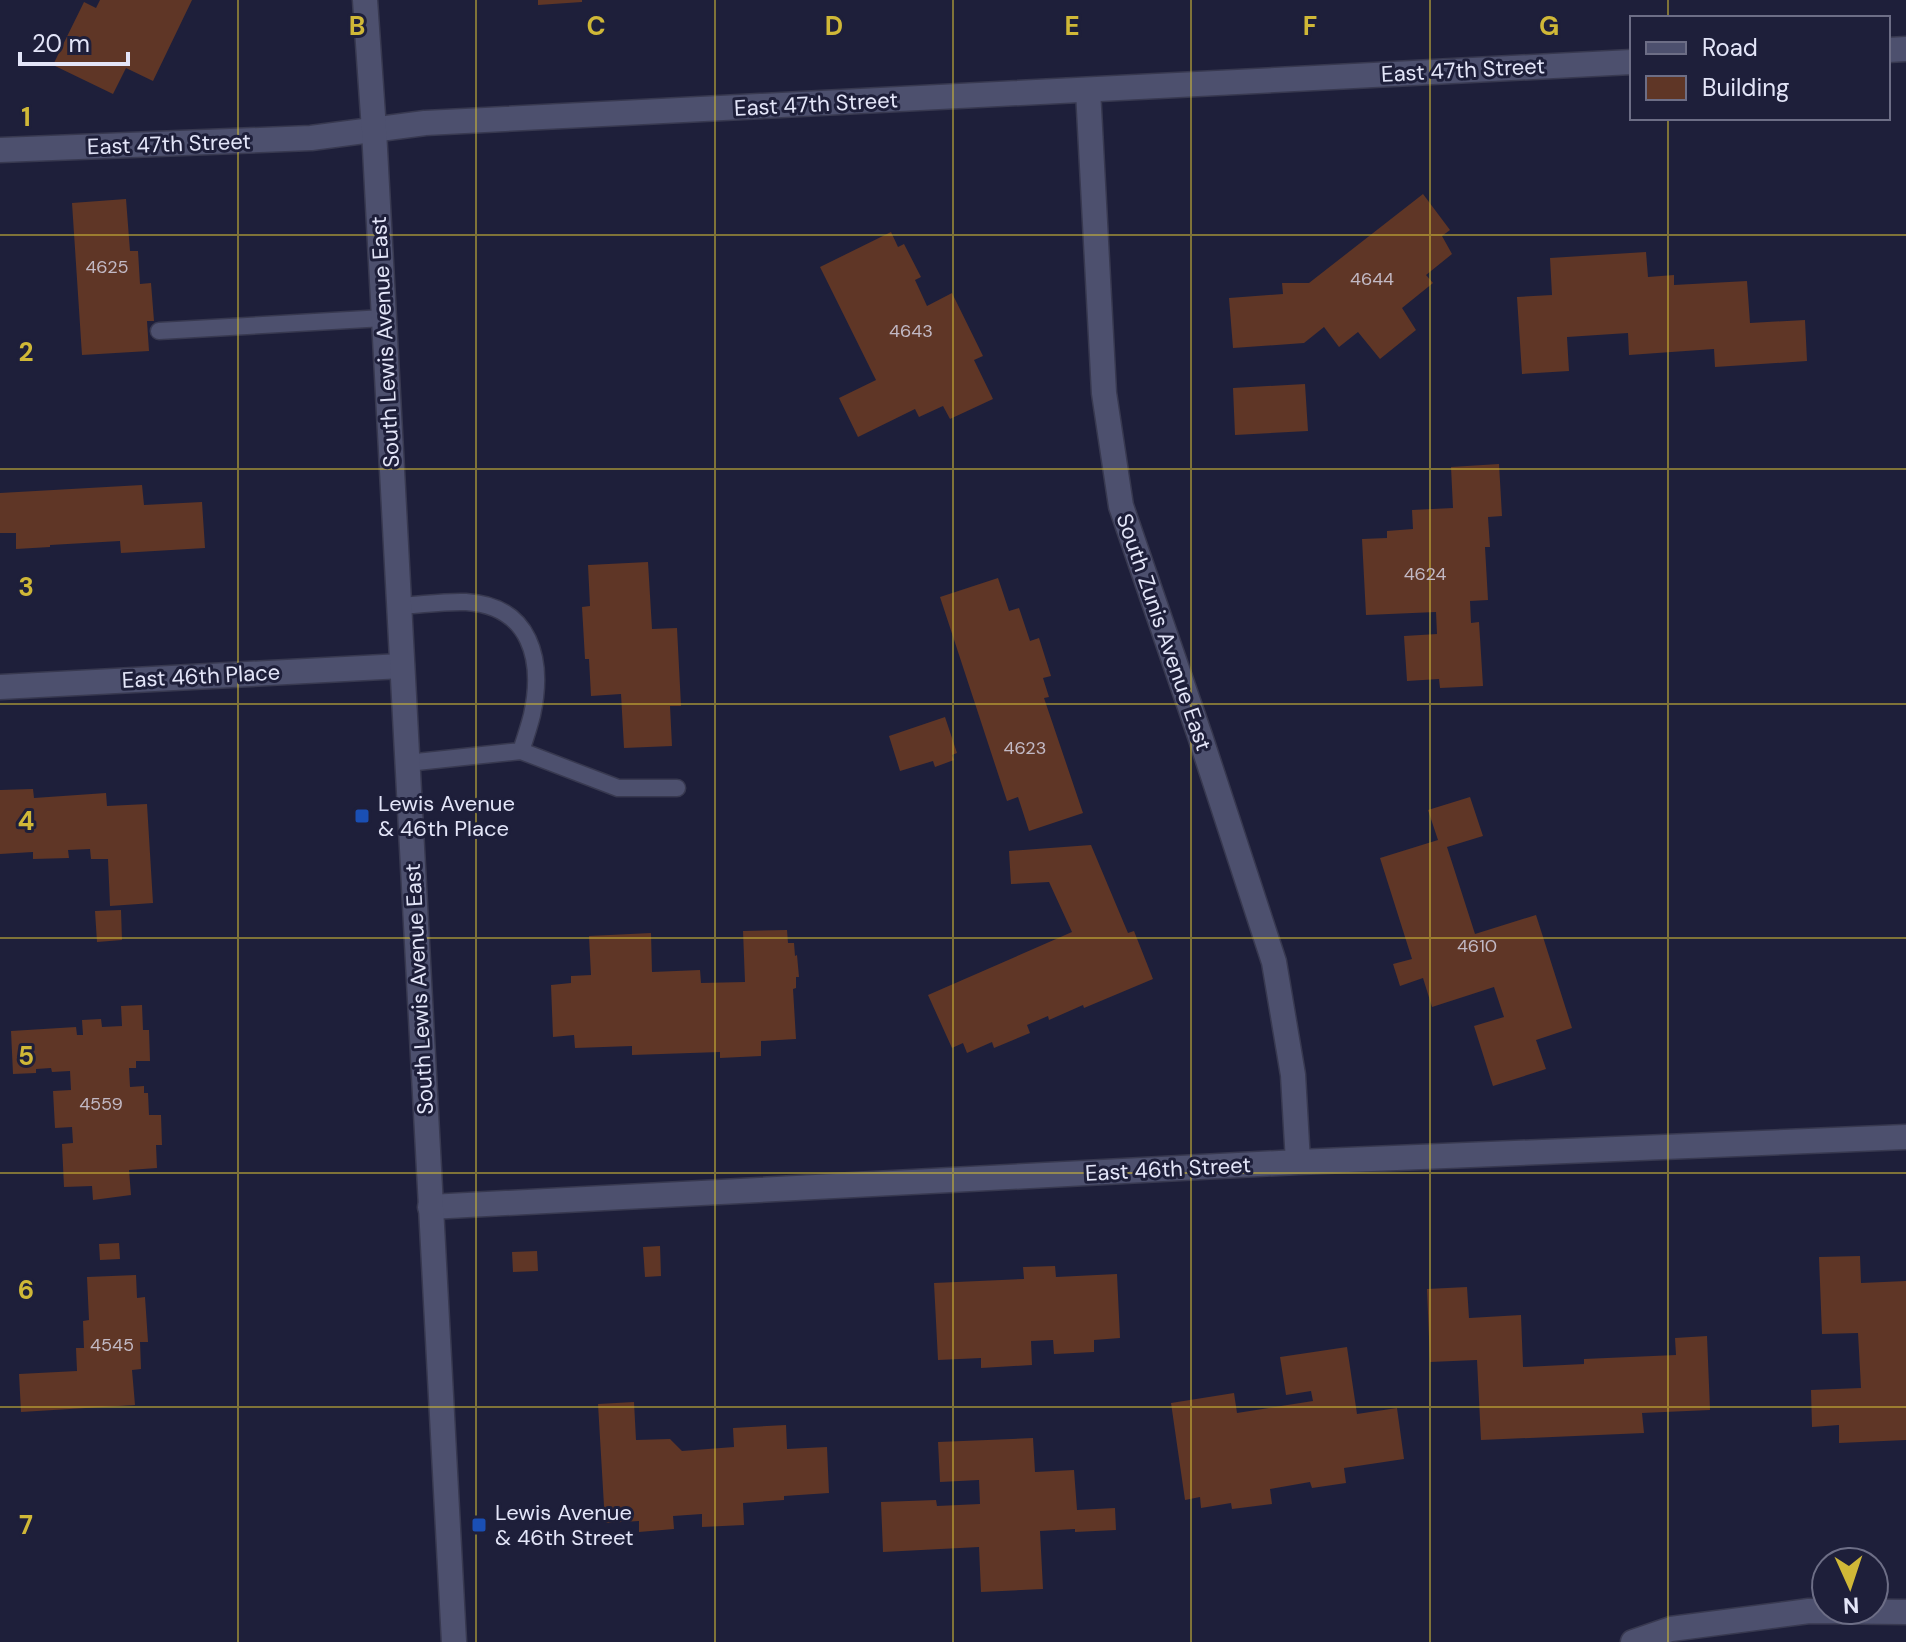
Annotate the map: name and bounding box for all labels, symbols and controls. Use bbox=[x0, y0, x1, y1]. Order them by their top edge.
text: B bbox=[349, 9, 365, 43]
text: C bbox=[586, 9, 606, 43]
text: D bbox=[825, 9, 843, 43]
text: E bbox=[1064, 9, 1080, 43]
text: F bbox=[1303, 9, 1317, 43]
text: G bbox=[1539, 9, 1559, 43]
scale bar bbox=[20, 16, 128, 66]
legend bbox=[1630, 16, 1890, 120]
text: 20 m bbox=[32, 28, 90, 59]
text: Road bbox=[1702, 32, 1758, 63]
street label: East 47th Street bbox=[1380, 51, 1546, 89]
text: Building bbox=[1702, 72, 1789, 103]
street label: East 47th Street bbox=[733, 85, 899, 123]
text: 1 bbox=[21, 100, 31, 134]
street label: East 47th Street bbox=[87, 127, 251, 161]
street label: South Lewis Avenue East bbox=[364, 215, 406, 469]
house number: 4625 bbox=[85, 255, 129, 279]
house number: 4644 bbox=[1350, 267, 1394, 291]
house number: 4643 bbox=[889, 319, 933, 343]
text: 2 bbox=[18, 335, 34, 369]
street label: South Zunis Avenue East bbox=[1110, 510, 1218, 754]
house number: 4624 bbox=[1404, 562, 1446, 586]
text: 3 bbox=[18, 570, 34, 604]
street label: East 46th Place bbox=[121, 657, 281, 695]
house number: 4623 bbox=[1004, 736, 1046, 760]
place label: Lewis Avenue & 46th Place bbox=[378, 789, 515, 843]
text: 4 bbox=[18, 804, 34, 838]
marker: Lewis Avenue & 46th Place bbox=[353, 807, 371, 825]
street label: South Lewis Avenue East bbox=[398, 862, 440, 1116]
house number: 4610 bbox=[1457, 934, 1497, 958]
text: 5 bbox=[18, 1039, 34, 1073]
house number: 4559 bbox=[79, 1092, 123, 1116]
street label: East 46th Street bbox=[1084, 1150, 1252, 1188]
text: 6 bbox=[18, 1273, 34, 1307]
house number: 4545 bbox=[90, 1333, 134, 1357]
place label: Lewis Avenue & 46th Street bbox=[495, 1498, 634, 1552]
text: 7 bbox=[19, 1508, 33, 1542]
marker: Lewis Avenue & 46th Street bbox=[470, 1516, 488, 1534]
north arrow bbox=[1810, 1546, 1890, 1626]
text: N bbox=[1842, 1591, 1860, 1620]

